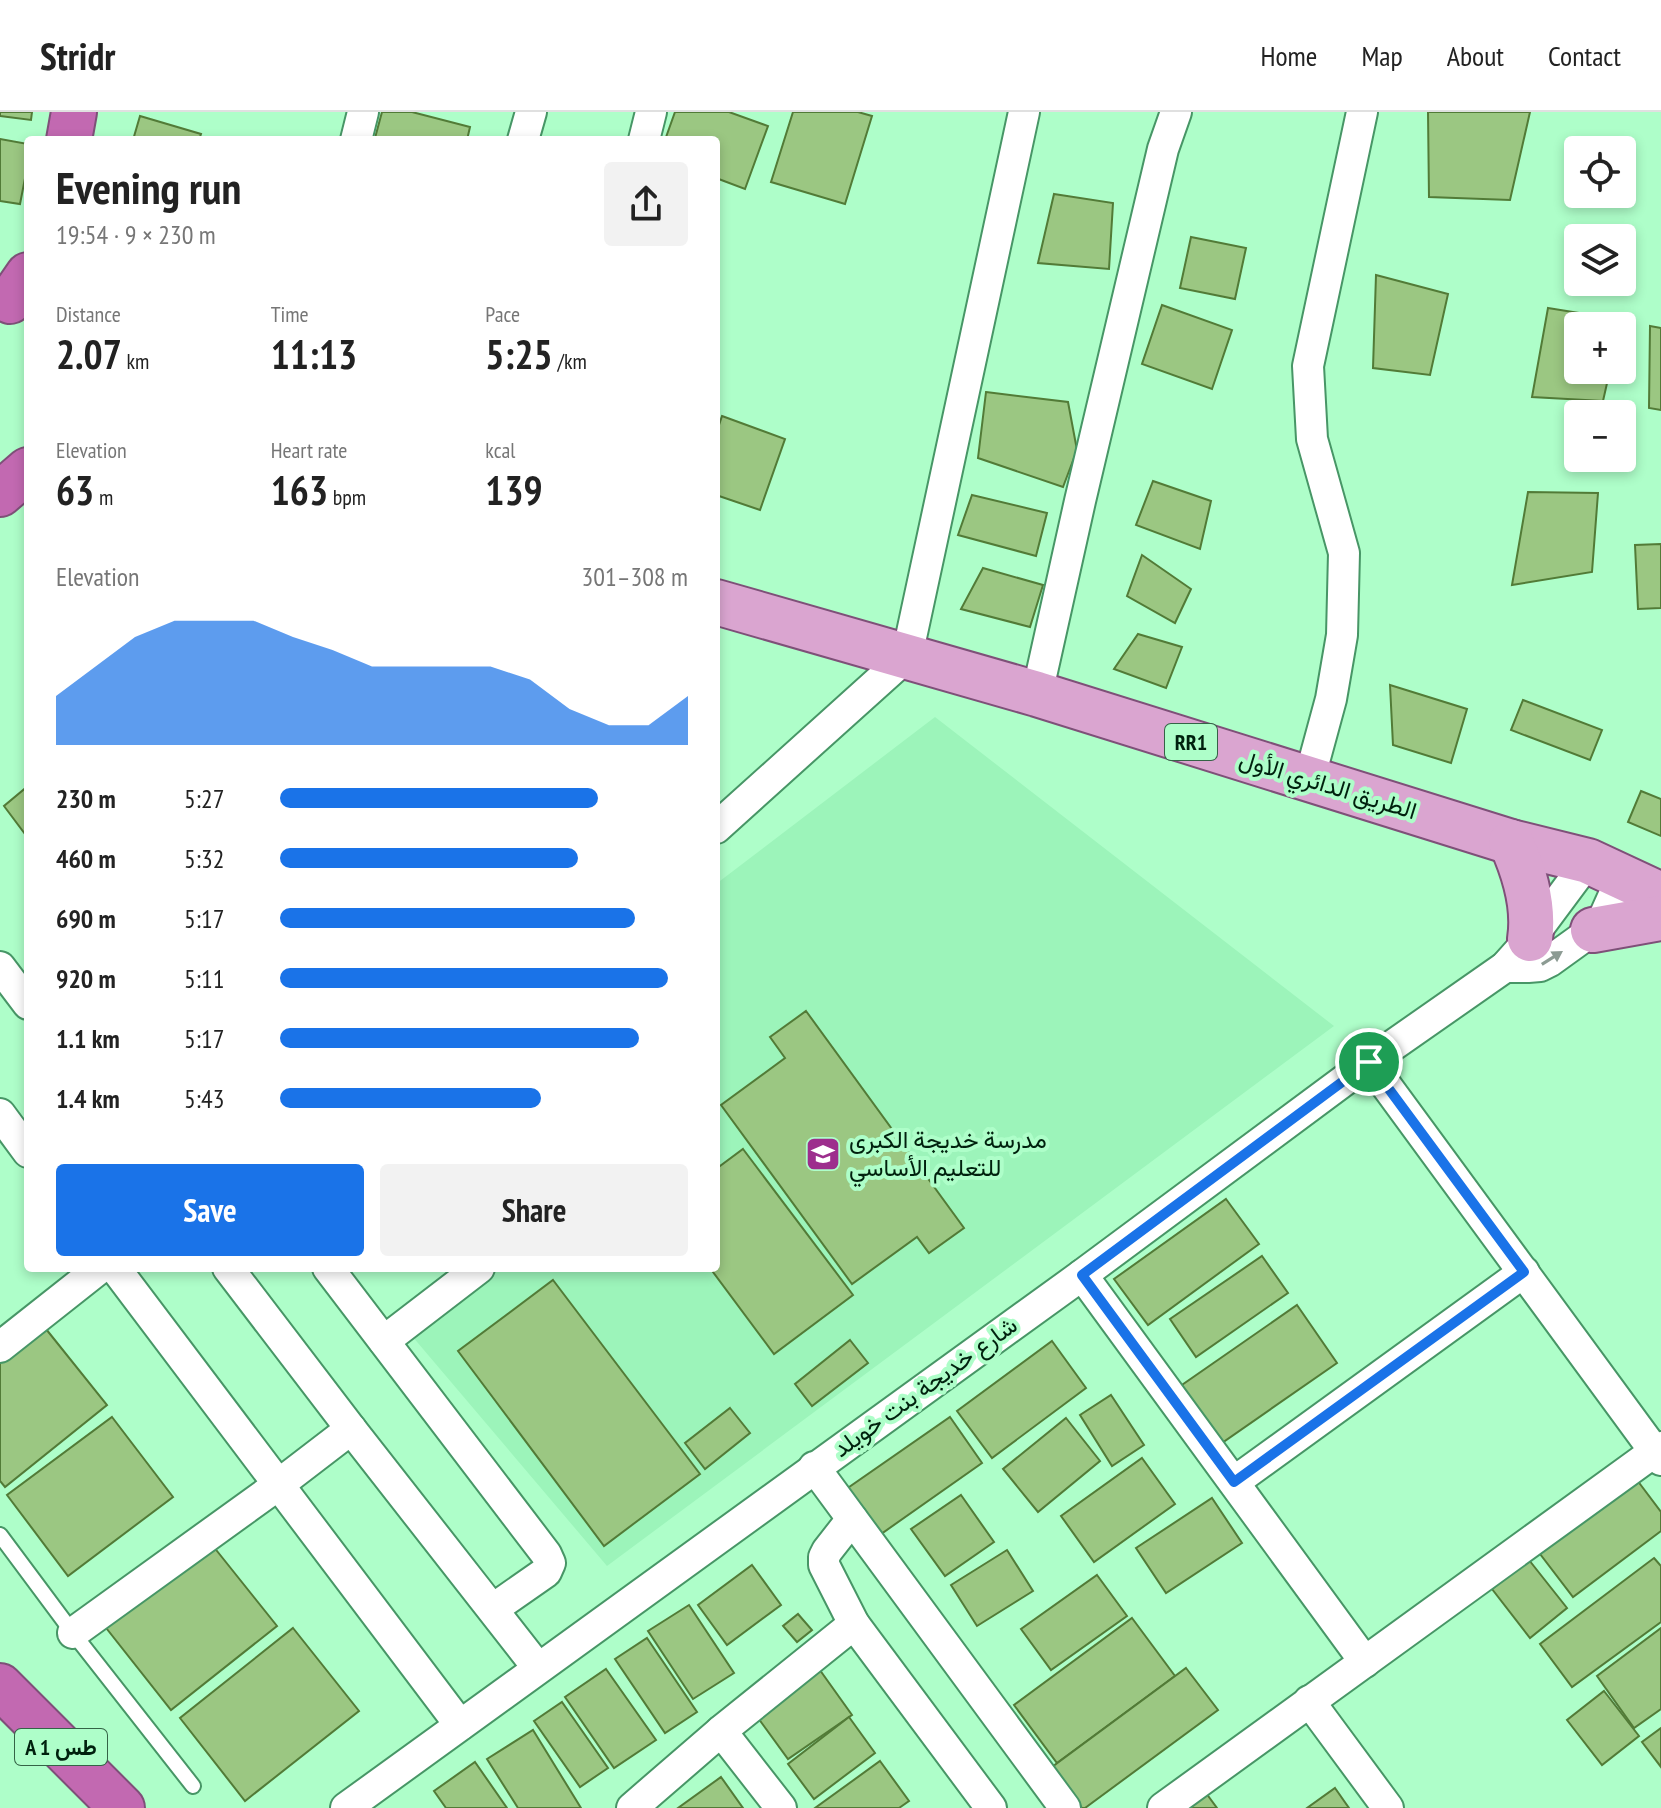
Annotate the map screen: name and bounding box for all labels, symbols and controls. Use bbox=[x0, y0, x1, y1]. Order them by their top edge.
text: Stridr bbox=[40, 31, 115, 80]
text: Home bbox=[1261, 37, 1317, 74]
text: Map bbox=[1361, 37, 1403, 74]
text: About bbox=[1447, 37, 1504, 74]
text: Contact bbox=[1548, 37, 1621, 74]
map controls bbox=[1564, 136, 1636, 472]
button: locate bbox=[1564, 136, 1636, 208]
text: Evening run bbox=[56, 159, 241, 216]
button: share bbox=[604, 162, 688, 246]
text: 19:54 · 9 × 230 m bbox=[56, 218, 216, 251]
button: layers bbox=[1564, 224, 1636, 296]
text: Distance bbox=[56, 300, 121, 328]
text: Time bbox=[271, 300, 309, 328]
text: Pace bbox=[485, 300, 520, 328]
button: + bbox=[1564, 312, 1636, 384]
text: 2.07 bbox=[56, 328, 122, 380]
text: 11:13 bbox=[271, 328, 357, 380]
text: 5:25 bbox=[485, 328, 553, 380]
text: km bbox=[122, 347, 149, 375]
text: /km bbox=[553, 347, 587, 375]
button: − bbox=[1564, 400, 1636, 472]
text: Elevation bbox=[56, 436, 127, 464]
text: Heart rate bbox=[271, 436, 347, 464]
text: kcal bbox=[485, 436, 515, 464]
text: 63 bbox=[56, 464, 94, 516]
text: 163 bbox=[271, 464, 328, 516]
text: 139 bbox=[485, 464, 543, 516]
text: m bbox=[94, 483, 113, 511]
text: bpm bbox=[328, 483, 366, 511]
text: Elevation bbox=[56, 560, 139, 593]
text: 301–308 m bbox=[582, 560, 688, 593]
road number: RR1 bbox=[1165, 724, 1217, 760]
street label: الطريق الدائري الأول bbox=[1235, 743, 1421, 830]
text: 230 m bbox=[56, 782, 116, 815]
text: 5:27 bbox=[184, 782, 224, 815]
text: 460 m bbox=[56, 842, 116, 875]
text: 5:32 bbox=[184, 842, 224, 875]
text: 690 m bbox=[56, 902, 116, 935]
text: 5:17 bbox=[184, 902, 224, 935]
one-way arrow bbox=[1541, 952, 1563, 966]
text: 920 m bbox=[56, 962, 116, 995]
text: 5:11 bbox=[184, 962, 224, 995]
text: 1.1 km bbox=[56, 1022, 120, 1055]
text: 5:17 bbox=[184, 1022, 224, 1055]
pin bbox=[1335, 1028, 1403, 1096]
icon: arrive bbox=[1347, 1040, 1391, 1084]
text: 1.4 km bbox=[56, 1082, 120, 1115]
text: 5:43 bbox=[184, 1082, 224, 1115]
place label: مدرسة خديجة الكبرى للتعليم الأساسي bbox=[849, 1124, 1047, 1187]
school or university icon: مدرسة خديجة الكبرى للتعليم الأساسي bbox=[804, 1135, 842, 1173]
button: Save bbox=[56, 1164, 364, 1256]
button: Share bbox=[380, 1164, 688, 1256]
street label: شارع خديجة بنت خويلد bbox=[826, 1309, 1024, 1465]
road number: A 1 طس bbox=[15, 1729, 107, 1765]

